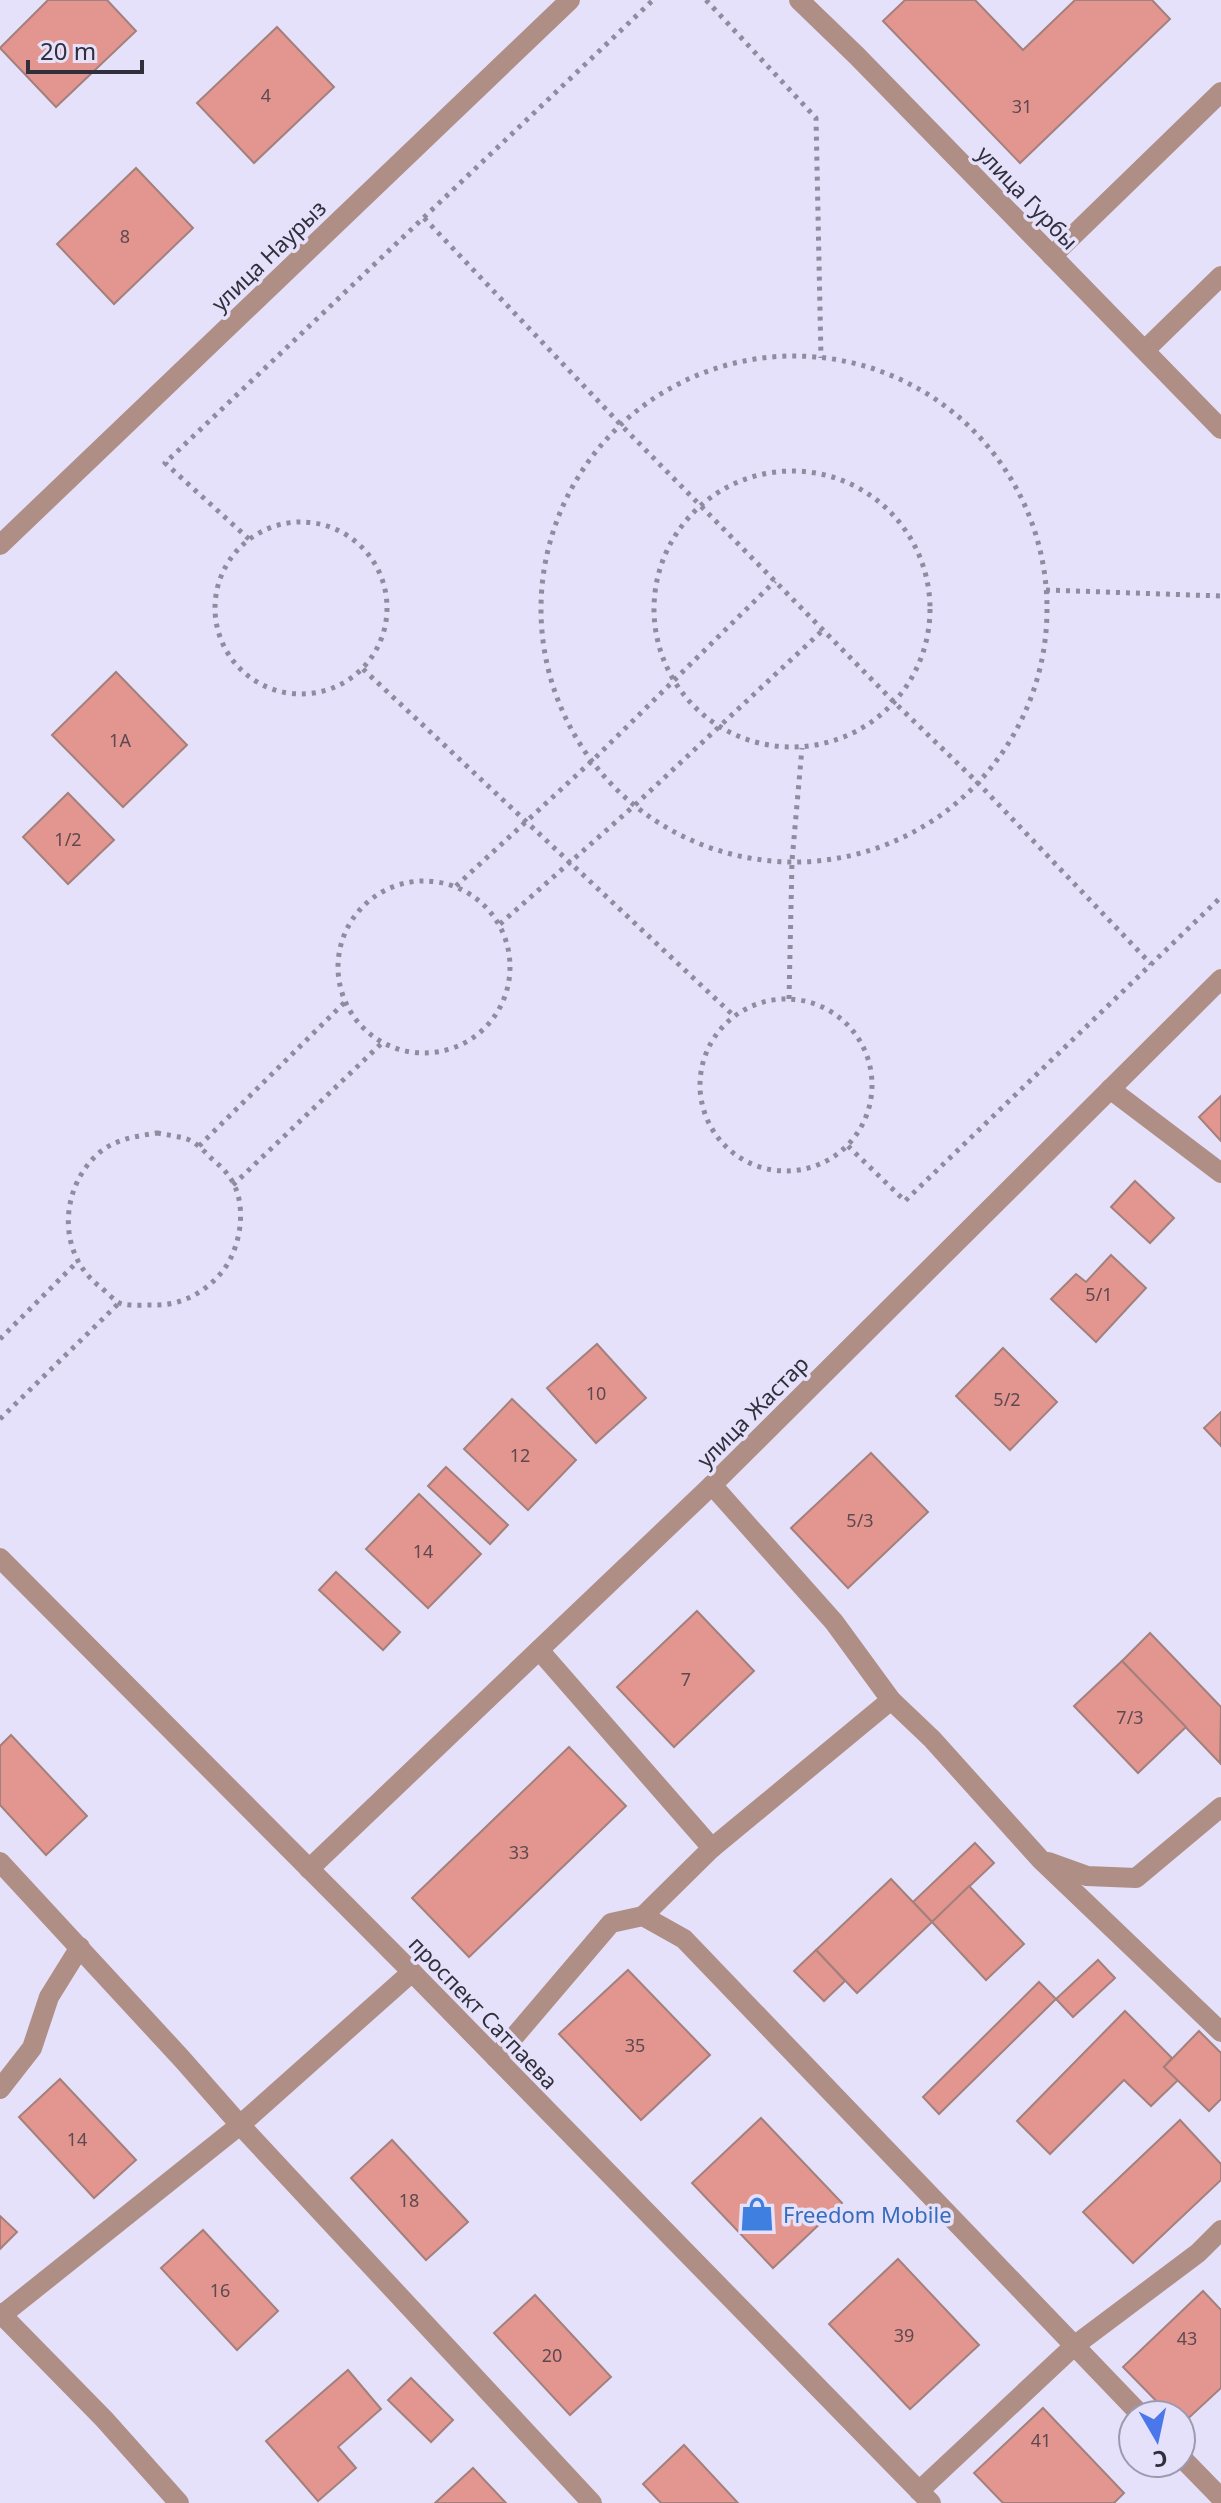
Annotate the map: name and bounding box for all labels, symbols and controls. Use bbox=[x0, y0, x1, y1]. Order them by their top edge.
scale bar bbox=[28, 24, 142, 74]
text: 20 m bbox=[40, 34, 96, 67]
house number: 4 bbox=[261, 83, 271, 107]
house number: 31 bbox=[1012, 94, 1032, 118]
street label: улица Гурбы bbox=[971, 139, 1085, 255]
street label: улица Наурыз bbox=[204, 193, 332, 317]
house number: 8 bbox=[120, 224, 130, 248]
house number: 1А bbox=[109, 728, 131, 752]
house number: 1/2 bbox=[54, 827, 82, 851]
house number: 5/1 bbox=[1085, 1282, 1113, 1306]
street label: улица Жастар bbox=[690, 1349, 814, 1473]
house number: 10 bbox=[586, 1381, 606, 1405]
house number: 5/2 bbox=[993, 1387, 1021, 1411]
house number: 12 bbox=[510, 1443, 530, 1467]
house number: 5/3 bbox=[846, 1508, 874, 1532]
house number: 14 bbox=[413, 1539, 433, 1563]
house number: 7 bbox=[681, 1667, 691, 1691]
house number: 7/3 bbox=[1116, 1705, 1144, 1729]
house number: 33 bbox=[509, 1840, 529, 1864]
street label: проспект Сатпаева bbox=[403, 1929, 565, 2095]
house number: 35 bbox=[625, 2033, 645, 2057]
house number: 14 bbox=[67, 2127, 87, 2151]
house number: 18 bbox=[399, 2188, 419, 2212]
shop icon: Freedom Mobile bbox=[738, 2195, 776, 2233]
place label: Freedom Mobile bbox=[783, 2199, 952, 2229]
house number: 16 bbox=[210, 2278, 230, 2302]
house number: 39 bbox=[894, 2323, 914, 2347]
house number: 43 bbox=[1177, 2326, 1197, 2350]
house number: 20 bbox=[542, 2343, 562, 2367]
north arrow bbox=[1117, 2399, 1197, 2479]
house number: 41 bbox=[1031, 2428, 1051, 2452]
text: С bbox=[1151, 2444, 1170, 2476]

